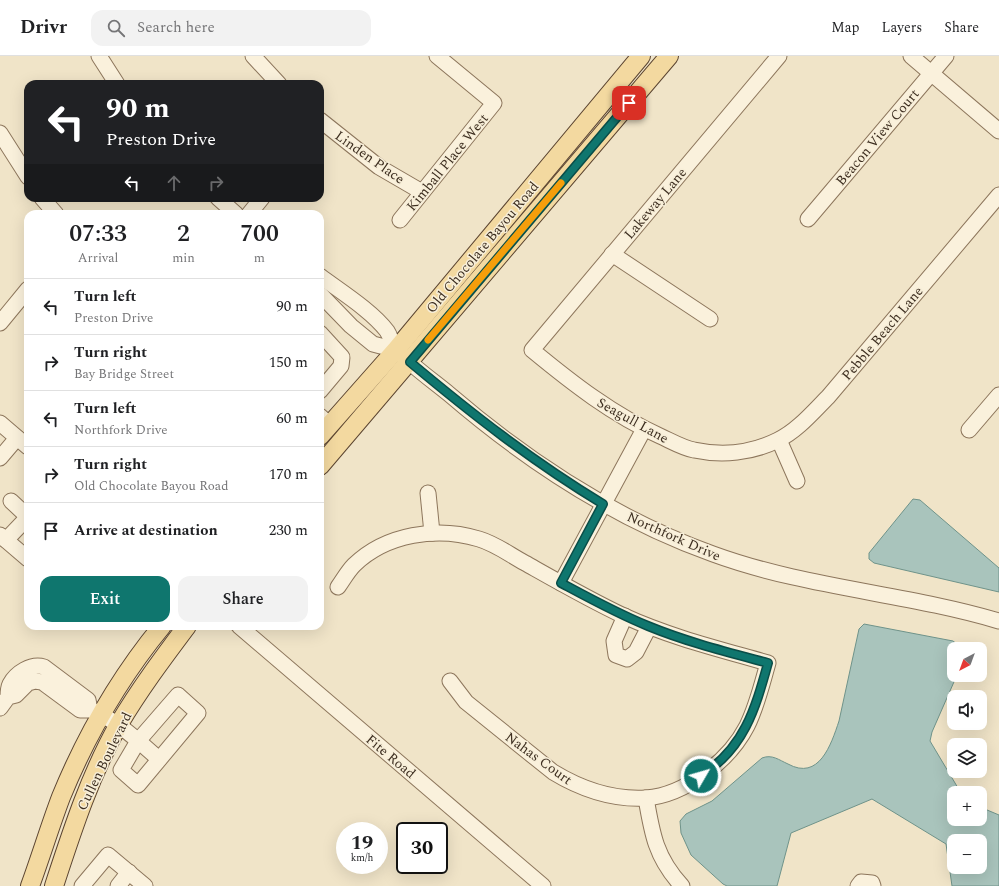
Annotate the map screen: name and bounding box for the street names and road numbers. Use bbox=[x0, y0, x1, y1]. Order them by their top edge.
street label: Beacon View Court bbox=[831, 84, 924, 190]
street label: Kimball Place West bbox=[401, 109, 494, 216]
street label: Linden Place bbox=[331, 126, 409, 189]
street label: Lakeway Lane bbox=[619, 163, 692, 244]
street label: Old Chocolate Bayou Road bbox=[421, 177, 544, 318]
street label: Pebble Beach Lane bbox=[837, 281, 928, 385]
street label: Seagull Lane bbox=[593, 392, 673, 449]
street label: Northfork Drive bbox=[623, 506, 724, 567]
street label: Cullen Boulevard bbox=[71, 708, 137, 814]
street label: Nahas Court bbox=[501, 727, 577, 790]
street label: Fite Road bbox=[361, 729, 420, 784]

